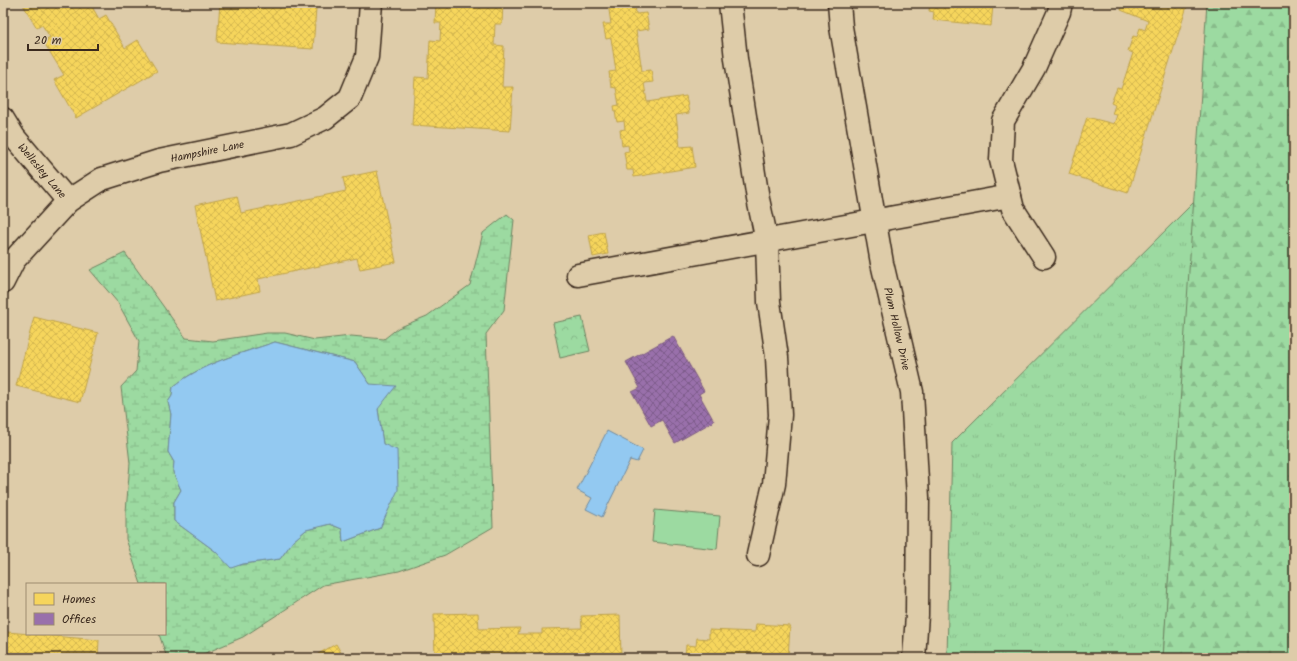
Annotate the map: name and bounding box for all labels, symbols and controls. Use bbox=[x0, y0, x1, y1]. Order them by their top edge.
scale bar bbox=[28, 26, 98, 52]
text: 20 m bbox=[34, 31, 62, 50]
street label: Hampshire Lane bbox=[169, 136, 246, 168]
street label: Wellesley Lane bbox=[13, 139, 70, 203]
street label: Plum Hollow Drive bbox=[878, 286, 915, 372]
legend bbox=[26, 583, 166, 635]
text: Homes bbox=[62, 590, 96, 609]
text: Offices bbox=[62, 610, 96, 629]

